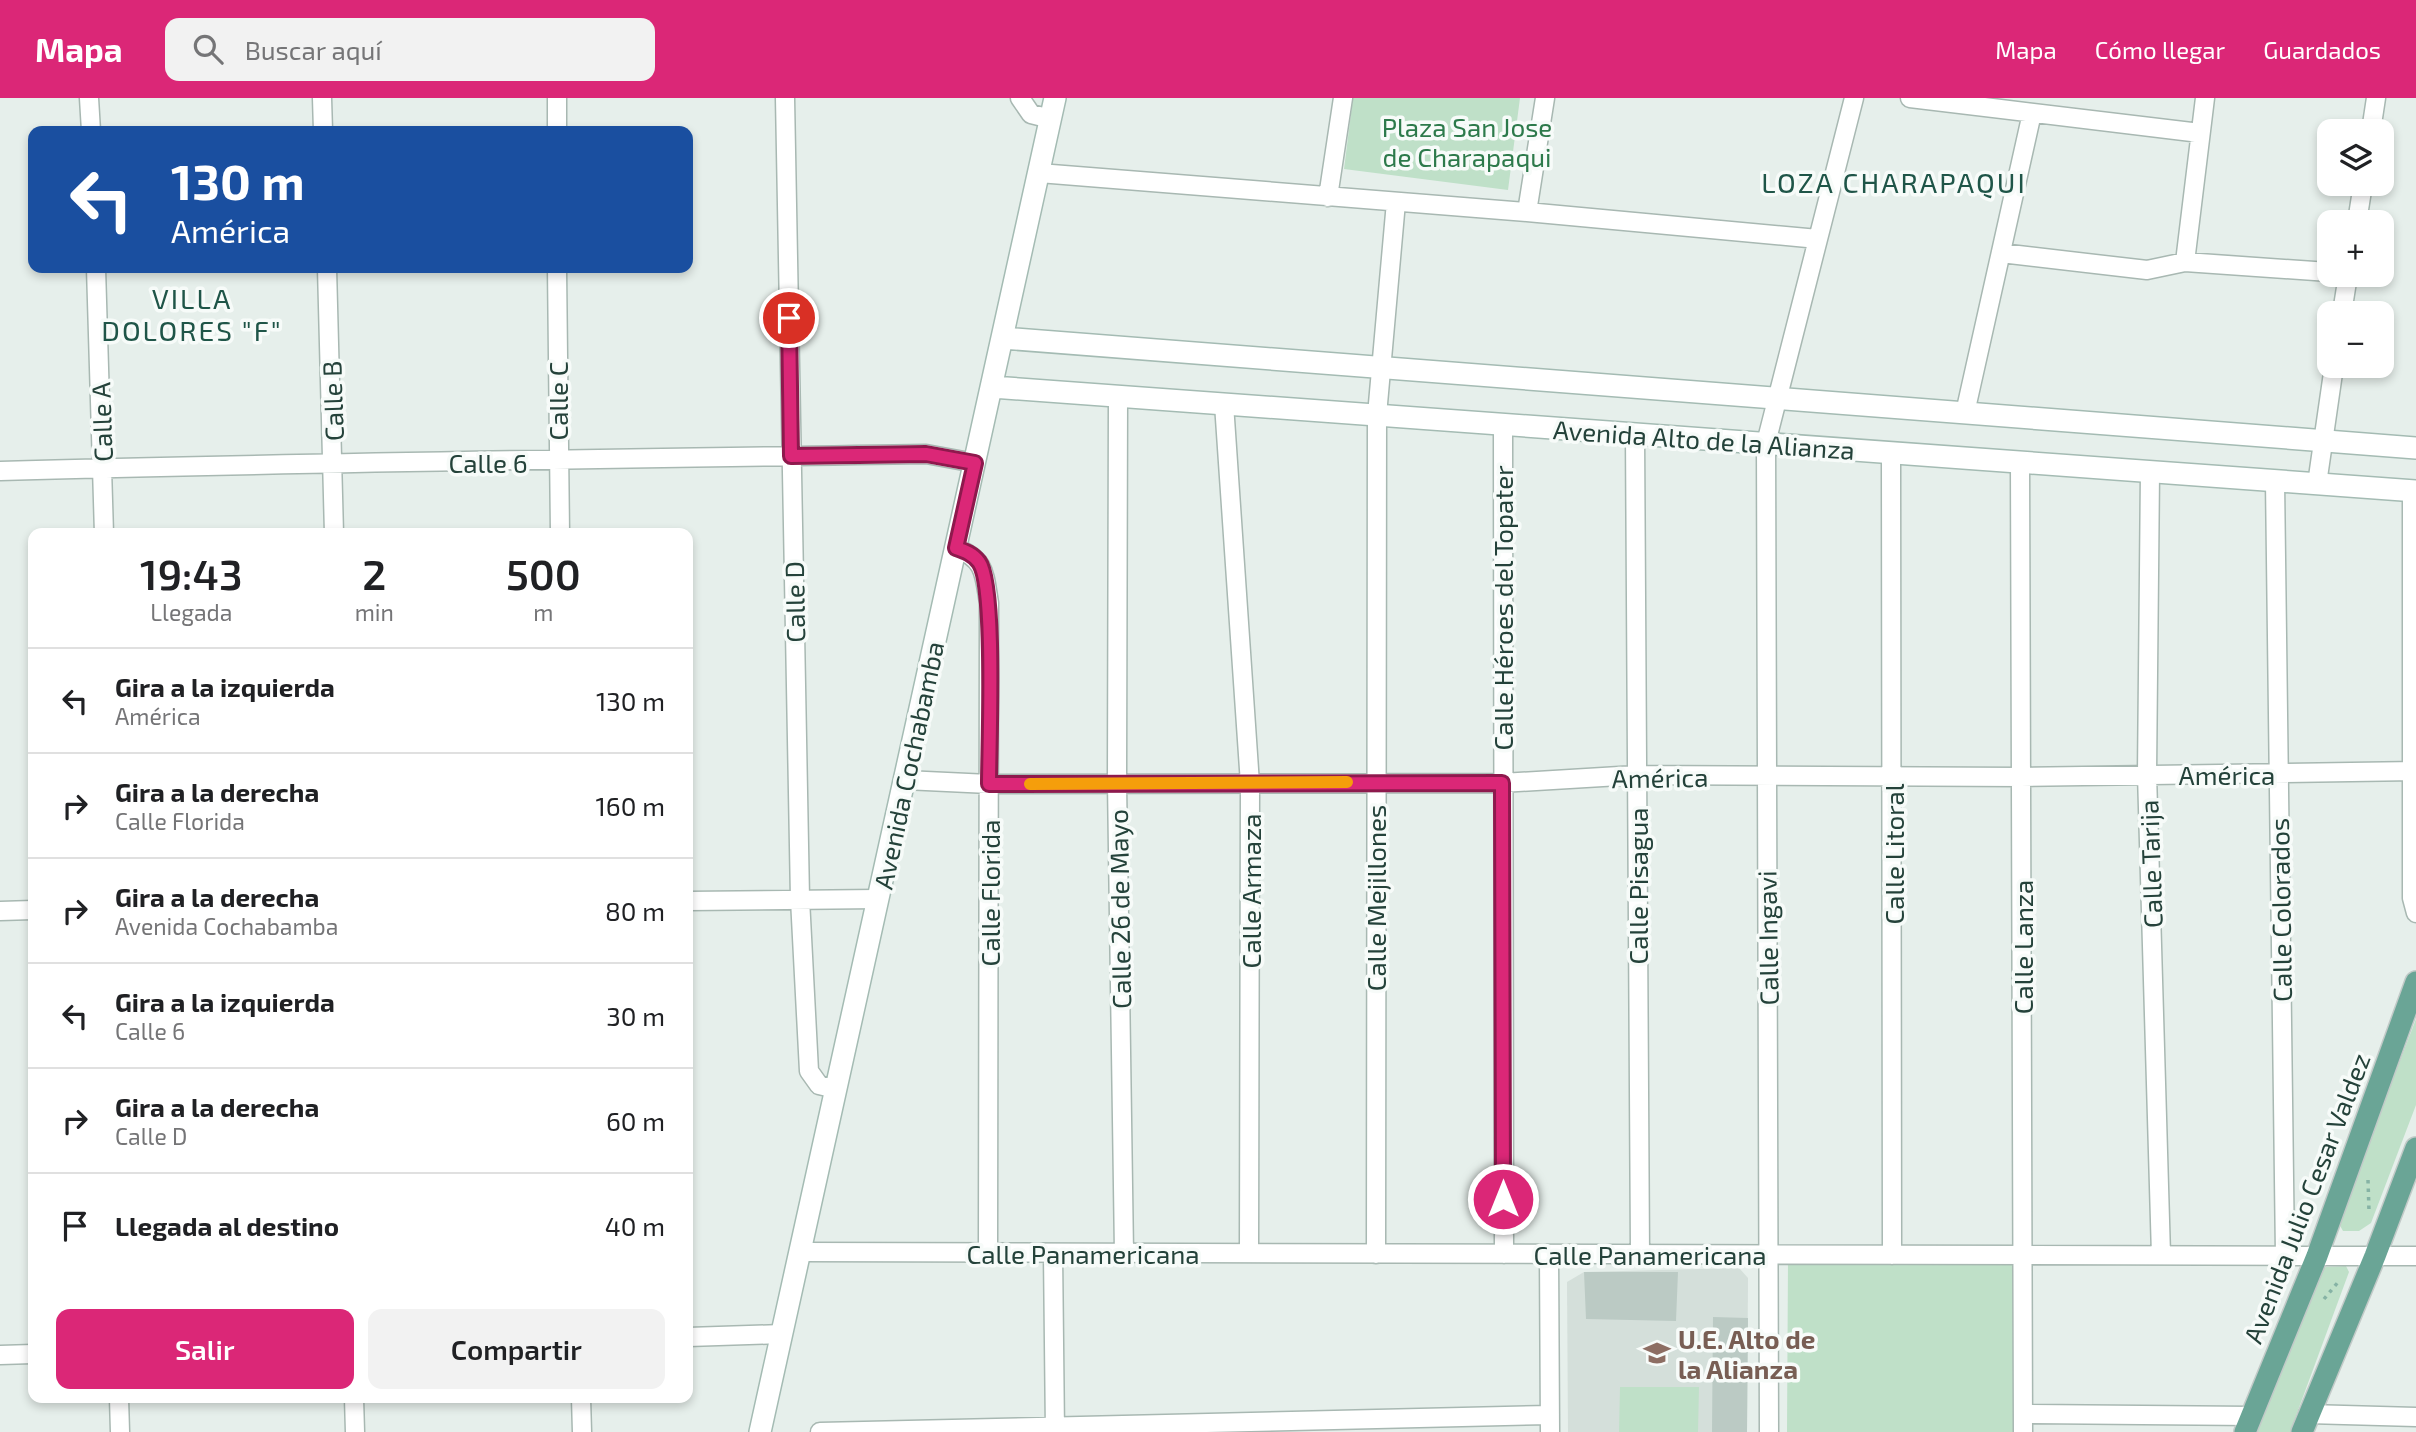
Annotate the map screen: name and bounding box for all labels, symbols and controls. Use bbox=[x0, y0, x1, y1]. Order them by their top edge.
search box bbox=[165, 18, 655, 81]
text: Mapa bbox=[35, 29, 123, 69]
icon: search bbox=[189, 30, 227, 68]
text: Buscar aquí bbox=[245, 34, 382, 65]
text: Mapa bbox=[1995, 35, 2057, 64]
text: Cómo llegar bbox=[2095, 35, 2225, 64]
text: Guardados bbox=[2263, 35, 2381, 64]
park label: Plaza San Jose de Charapaqui bbox=[1382, 111, 1552, 172]
map controls bbox=[2317, 119, 2394, 378]
button: layers bbox=[2317, 119, 2394, 196]
text: 130 m bbox=[171, 151, 305, 210]
icon: left bbox=[56, 154, 147, 245]
district label: LOZA CHARAPAQUI bbox=[1761, 165, 2027, 199]
button: + bbox=[2317, 210, 2394, 287]
text: América bbox=[171, 211, 290, 249]
district label: VILLA DOLORES "F" bbox=[101, 281, 283, 347]
pin bbox=[759, 288, 819, 348]
icon: arrive bbox=[770, 299, 808, 337]
button: − bbox=[2317, 301, 2394, 378]
street label: Calle B bbox=[315, 360, 349, 442]
street label: Calle C bbox=[542, 361, 573, 441]
street label: Calle A bbox=[84, 382, 118, 462]
street label: Avenida Alto de la Alianza bbox=[1552, 413, 1856, 465]
street label: Calle 6 bbox=[448, 447, 528, 478]
street label: Calle Héroes del Topater bbox=[1487, 465, 1518, 751]
text: 19:43 bbox=[140, 548, 243, 598]
text: 2 bbox=[362, 548, 386, 598]
text: 500 bbox=[506, 548, 581, 598]
street label: Calle D bbox=[778, 561, 810, 643]
text: Llegada bbox=[150, 598, 232, 626]
text: min bbox=[355, 598, 394, 626]
text: m bbox=[533, 598, 553, 626]
street label: Avenida Cochabamba bbox=[867, 638, 949, 892]
text: Gira a la izquierda bbox=[115, 671, 335, 702]
icon: left bbox=[56, 682, 94, 720]
text: 130 m bbox=[596, 685, 665, 716]
text: América bbox=[115, 702, 201, 730]
street label: América bbox=[2179, 759, 2275, 790]
street label: América bbox=[1611, 761, 1709, 793]
text: Gira a la derecha bbox=[115, 776, 319, 807]
street label: Calle Litoral bbox=[1878, 783, 1909, 925]
icon: right bbox=[56, 787, 94, 825]
text: 160 m bbox=[596, 790, 665, 821]
street label: Calle Tarija bbox=[2132, 799, 2168, 929]
street label: Calle Mejillones bbox=[1360, 805, 1391, 991]
text: Calle Florida bbox=[115, 807, 245, 835]
street label: Calle Pisagua bbox=[1622, 807, 1653, 965]
street label: Calle 26 de Mayo bbox=[1102, 809, 1136, 1009]
street label: Calle Armaza bbox=[1235, 814, 1266, 968]
street label: Calle Colorados bbox=[2263, 818, 2297, 1002]
street label: Calle Florida bbox=[974, 820, 1005, 966]
street label: Calle Ingavi bbox=[1750, 870, 1784, 1006]
street label: Calle Lanza bbox=[2007, 880, 2038, 1014]
text: Gira a la derecha bbox=[115, 881, 319, 912]
icon: right bbox=[56, 892, 94, 930]
text: 80 m bbox=[605, 895, 665, 926]
text: Avenida Cochabamba bbox=[115, 912, 338, 940]
text: Gira a la izquierda bbox=[115, 986, 335, 1017]
icon: left bbox=[56, 997, 94, 1035]
text: 30 m bbox=[606, 1000, 665, 1031]
text: Calle 6 bbox=[115, 1017, 185, 1045]
street label: Avenida Julio Cesar Valdez bbox=[2236, 1049, 2376, 1347]
text: Gira a la derecha bbox=[115, 1091, 319, 1122]
icon: right bbox=[56, 1102, 94, 1140]
text: 60 m bbox=[606, 1105, 665, 1136]
text: Calle D bbox=[115, 1122, 187, 1150]
position arrow bbox=[1466, 1162, 1540, 1236]
icon: arrive bbox=[56, 1207, 94, 1245]
text: Llegada al destino bbox=[115, 1210, 339, 1241]
text: 40 m bbox=[605, 1210, 665, 1241]
street label: Calle Panamericana bbox=[966, 1238, 1200, 1269]
street label: Calle Panamericana bbox=[1533, 1239, 1767, 1270]
button: Salir bbox=[56, 1309, 354, 1389]
button: Compartir bbox=[368, 1309, 665, 1389]
place label: U.E. Alto de la Alianza bbox=[1678, 1323, 1815, 1384]
school or university icon: U.E. Alto de la Alianza bbox=[1642, 1338, 1672, 1368]

